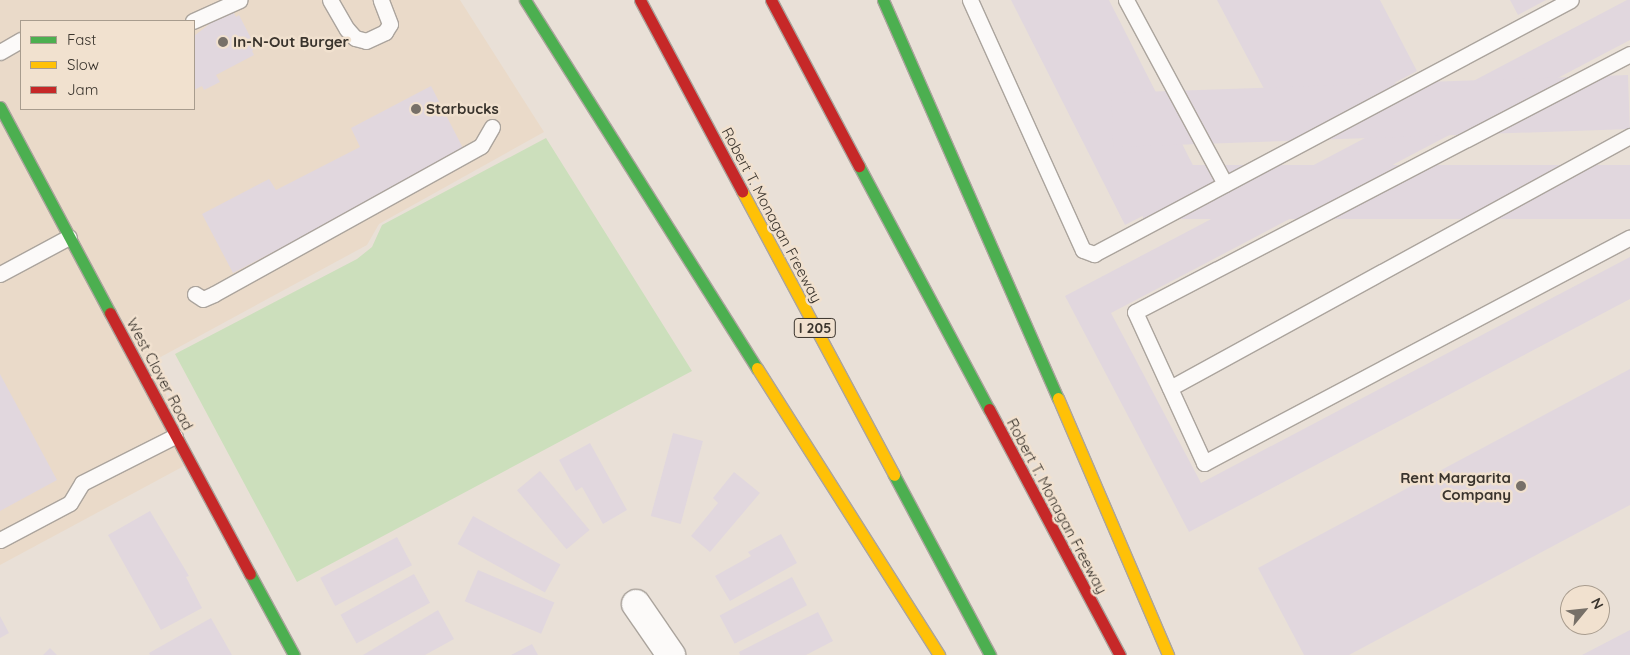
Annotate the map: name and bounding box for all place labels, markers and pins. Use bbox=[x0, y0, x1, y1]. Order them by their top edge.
place label: In-N-Out Burger bbox=[233, 33, 349, 51]
marker: In-N-Out Burger bbox=[217, 36, 229, 48]
place label: Starbucks bbox=[426, 100, 499, 118]
marker: Starbucks bbox=[410, 103, 422, 115]
place label: Rent Margarita Company bbox=[1400, 468, 1511, 503]
marker: Rent Margarita Company bbox=[1515, 480, 1527, 492]

